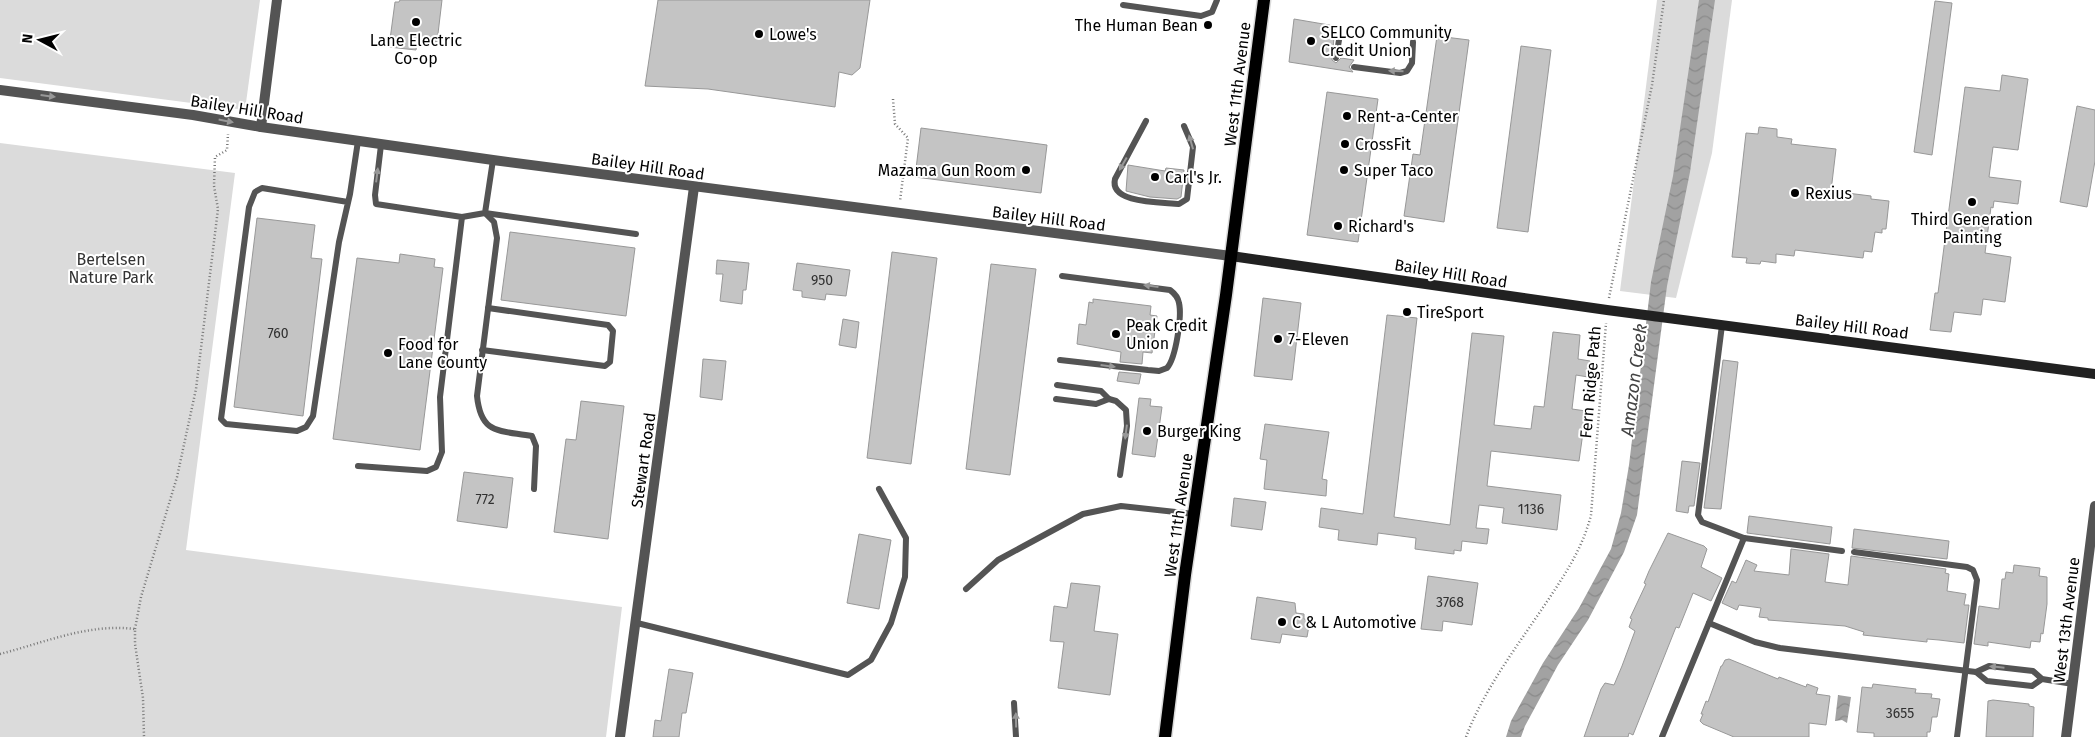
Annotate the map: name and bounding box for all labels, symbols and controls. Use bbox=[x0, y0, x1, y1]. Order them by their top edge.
north arrow bbox=[15, 15, 65, 65]
marker: Lane Electric Co-op bbox=[410, 16, 422, 28]
place label: The Human Bean bbox=[1075, 16, 1198, 35]
marker: The Human Bean bbox=[1202, 19, 1214, 31]
street label: West 11th Avenue bbox=[1220, 21, 1255, 147]
place label: SELCO Community Credit Union bbox=[1321, 23, 1452, 60]
place label: Lowe's bbox=[769, 25, 817, 44]
marker: Lowe's bbox=[753, 28, 765, 40]
place label: Lane Electric Co-op bbox=[370, 31, 463, 68]
text: N bbox=[19, 33, 37, 44]
marker: SELCO Community Credit Union bbox=[1305, 35, 1317, 47]
one-way arrow bbox=[1387, 67, 1403, 75]
street label: Bailey Hill Road bbox=[189, 91, 305, 128]
one-way arrow bbox=[41, 92, 57, 100]
place label: Rent-a-Center bbox=[1357, 107, 1459, 126]
marker: Rent-a-Center bbox=[1341, 110, 1353, 122]
one-way arrow bbox=[219, 118, 235, 126]
one-way arrow bbox=[1186, 134, 1194, 149]
place label: CrossFit bbox=[1355, 135, 1411, 154]
marker: CrossFit bbox=[1339, 138, 1351, 150]
street label: Bailey Hill Road bbox=[590, 149, 706, 184]
one-way arrow bbox=[1119, 157, 1128, 171]
place label: Mazama Gun Room bbox=[878, 161, 1016, 180]
place label: Super Taco bbox=[1354, 161, 1434, 180]
marker: Mazama Gun Room bbox=[1020, 164, 1032, 176]
marker: Super Taco bbox=[1338, 164, 1350, 176]
one-way arrow bbox=[374, 166, 382, 182]
place label: Carl's Jr. bbox=[1165, 168, 1222, 187]
marker: Carl's Jr. bbox=[1149, 171, 1161, 183]
place label: Rexius bbox=[1805, 184, 1852, 203]
marker: Rexius bbox=[1789, 187, 1801, 199]
marker: Third Generation Painting bbox=[1966, 196, 1978, 208]
street label: Bailey Hill Road bbox=[991, 202, 1107, 235]
place label: Third Generation Painting bbox=[1911, 210, 2033, 247]
place label: Richard's bbox=[1348, 217, 1414, 236]
marker: Richard's bbox=[1332, 220, 1344, 232]
park label: Bertelsen Nature Park bbox=[69, 250, 154, 287]
street label: Bailey Hill Road bbox=[1393, 255, 1509, 292]
house number: 950 bbox=[811, 272, 833, 289]
one-way arrow bbox=[1143, 282, 1159, 290]
place label: TireSport bbox=[1417, 303, 1484, 322]
marker: TireSport bbox=[1401, 306, 1413, 318]
street label: Bailey Hill Road bbox=[1794, 310, 1910, 343]
place label: Peak Credit Union bbox=[1126, 316, 1208, 353]
water label: Amazon Creek bbox=[1616, 322, 1652, 439]
house number: 760 bbox=[267, 325, 289, 342]
street label: Fern Ridge Path bbox=[1576, 325, 1605, 439]
marker: Peak Credit Union bbox=[1110, 328, 1122, 340]
place label: 7-Eleven bbox=[1288, 330, 1349, 349]
marker: 7-Eleven bbox=[1272, 333, 1284, 345]
place label: Food for Lane County bbox=[398, 335, 487, 372]
marker: Food for Lane County bbox=[382, 347, 394, 359]
one-way arrow bbox=[1101, 362, 1117, 370]
street label: Stewart Road bbox=[627, 411, 660, 509]
place label: Burger King bbox=[1157, 422, 1241, 441]
one-way arrow bbox=[1122, 424, 1130, 440]
marker: Burger King bbox=[1141, 425, 1153, 437]
street label: West 11th Avenue bbox=[1160, 452, 1197, 578]
house number: 772 bbox=[475, 491, 495, 508]
house number: 1136 bbox=[1518, 501, 1544, 518]
street label: West 13th Avenue bbox=[2049, 556, 2084, 684]
house number: 3768 bbox=[1436, 594, 1464, 611]
place label: C & L Automotive bbox=[1292, 613, 1417, 632]
marker: C & L Automotive bbox=[1276, 616, 1288, 628]
one-way arrow bbox=[1989, 663, 2005, 671]
house number: 3655 bbox=[1886, 705, 1914, 722]
one-way arrow bbox=[1011, 712, 1019, 728]

